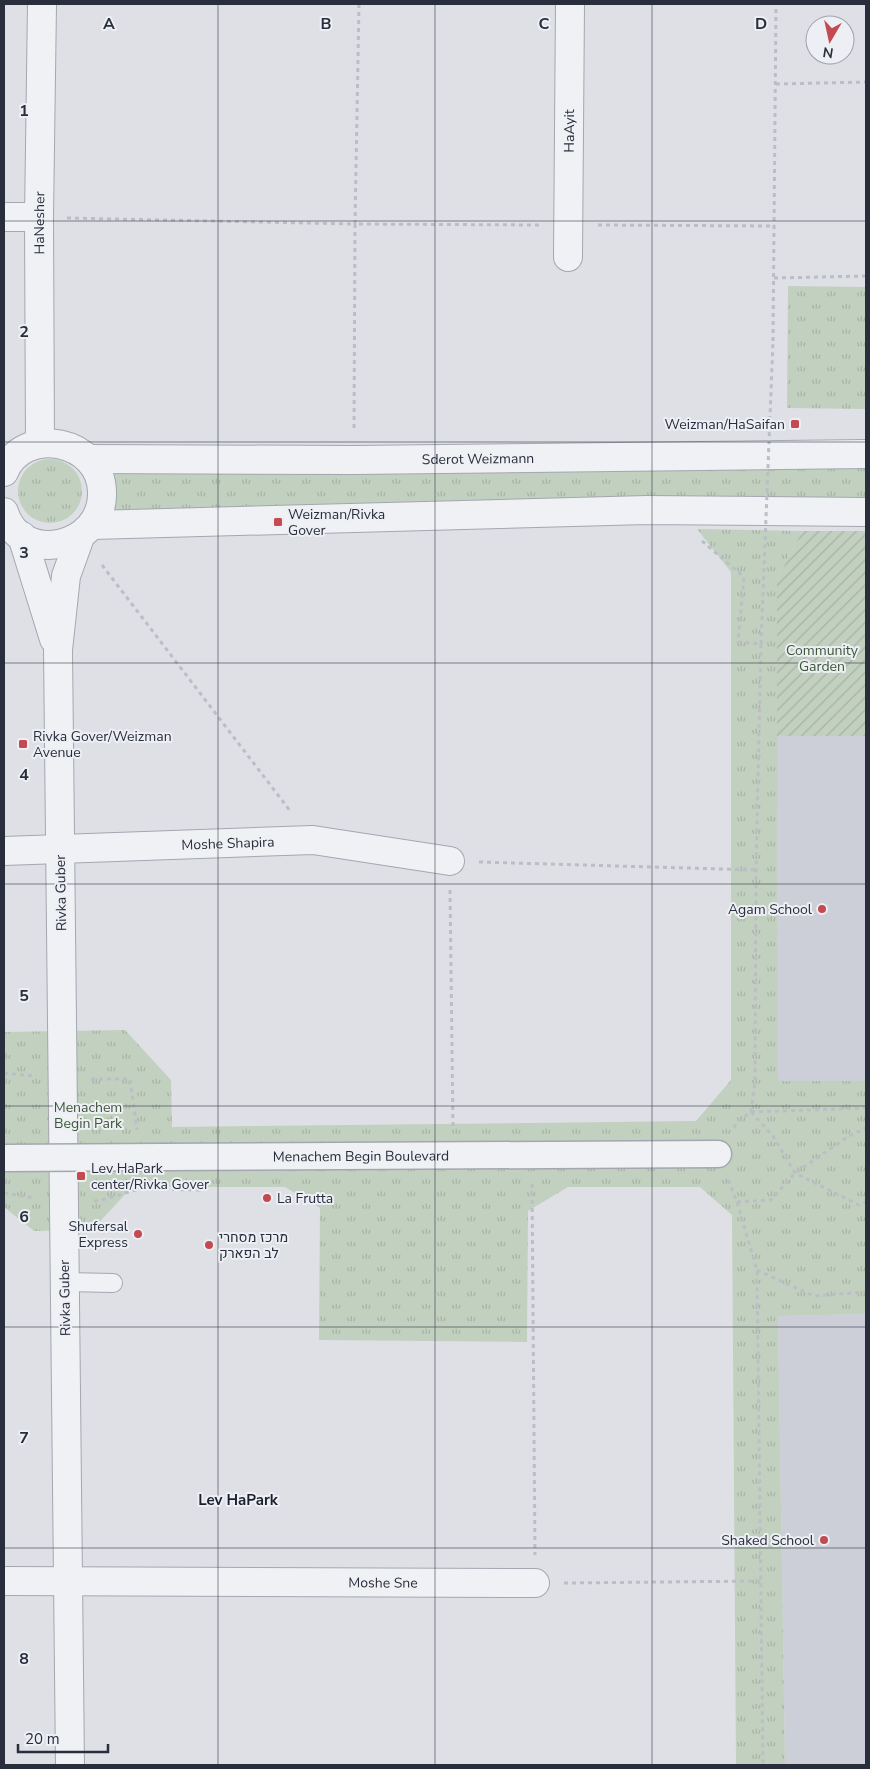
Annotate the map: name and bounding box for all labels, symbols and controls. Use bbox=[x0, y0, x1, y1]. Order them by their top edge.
text: A bbox=[103, 13, 115, 35]
text: B bbox=[320, 13, 332, 35]
text: C bbox=[539, 13, 550, 35]
text: D bbox=[755, 13, 767, 35]
north arrow bbox=[805, 15, 855, 65]
text: N bbox=[821, 42, 835, 63]
text: 1 bbox=[19, 100, 29, 122]
street label: HaAyit bbox=[559, 109, 579, 153]
street label: HaNesher bbox=[29, 191, 49, 255]
text: 2 bbox=[19, 321, 29, 343]
place label: Weizman/HaSaifan bbox=[665, 415, 785, 434]
marker: Weizman/HaSaifan bbox=[789, 418, 801, 430]
street label: Sderot Weizmann bbox=[422, 448, 534, 469]
place label: Weizman/Rivka Gover bbox=[288, 505, 385, 540]
marker: Weizman/Rivka Gover bbox=[272, 516, 284, 528]
text: 3 bbox=[19, 542, 29, 564]
park label: Community Garden bbox=[786, 641, 859, 676]
place label: Rivka Gover/Weizman Avenue bbox=[33, 727, 172, 762]
marker: Rivka Gover/Weizman Avenue bbox=[17, 738, 29, 750]
text: 4 bbox=[19, 764, 29, 786]
street label: Moshe Shapira bbox=[181, 832, 275, 854]
street label: Rivka Guber bbox=[51, 855, 71, 931]
place label: Agam School bbox=[728, 900, 813, 919]
marker: Agam School bbox=[816, 903, 828, 915]
text: 5 bbox=[19, 985, 29, 1007]
park label: Menachem Begin Park bbox=[54, 1098, 123, 1133]
street label: Menachem Begin Boulevard bbox=[273, 1146, 449, 1166]
place label: Lev HaPark center/Rivka Gover bbox=[91, 1159, 209, 1194]
marker: Lev HaPark center/Rivka Gover bbox=[75, 1170, 87, 1182]
place label: La Frutta bbox=[277, 1189, 333, 1208]
marker: La Frutta bbox=[261, 1192, 273, 1204]
text: 6 bbox=[19, 1206, 29, 1228]
place label: Shufersal Express bbox=[68, 1217, 129, 1252]
marker: Shufersal Express bbox=[132, 1228, 144, 1240]
place label: מרכז מסחרי לב הפארק bbox=[219, 1228, 288, 1263]
marker: מרכז מסחרי לב הפארק bbox=[203, 1239, 215, 1251]
street label: Rivka Guber bbox=[55, 1260, 75, 1336]
text: 7 bbox=[19, 1427, 29, 1449]
district label: Lev HaPark bbox=[198, 1490, 279, 1510]
place label: Shaked School bbox=[721, 1531, 815, 1550]
marker: Shaked School bbox=[818, 1534, 830, 1546]
street label: Moshe Sne bbox=[348, 1573, 418, 1592]
text: 8 bbox=[19, 1648, 29, 1670]
scale bar bbox=[18, 1722, 108, 1754]
text: 20 m bbox=[25, 1729, 60, 1749]

